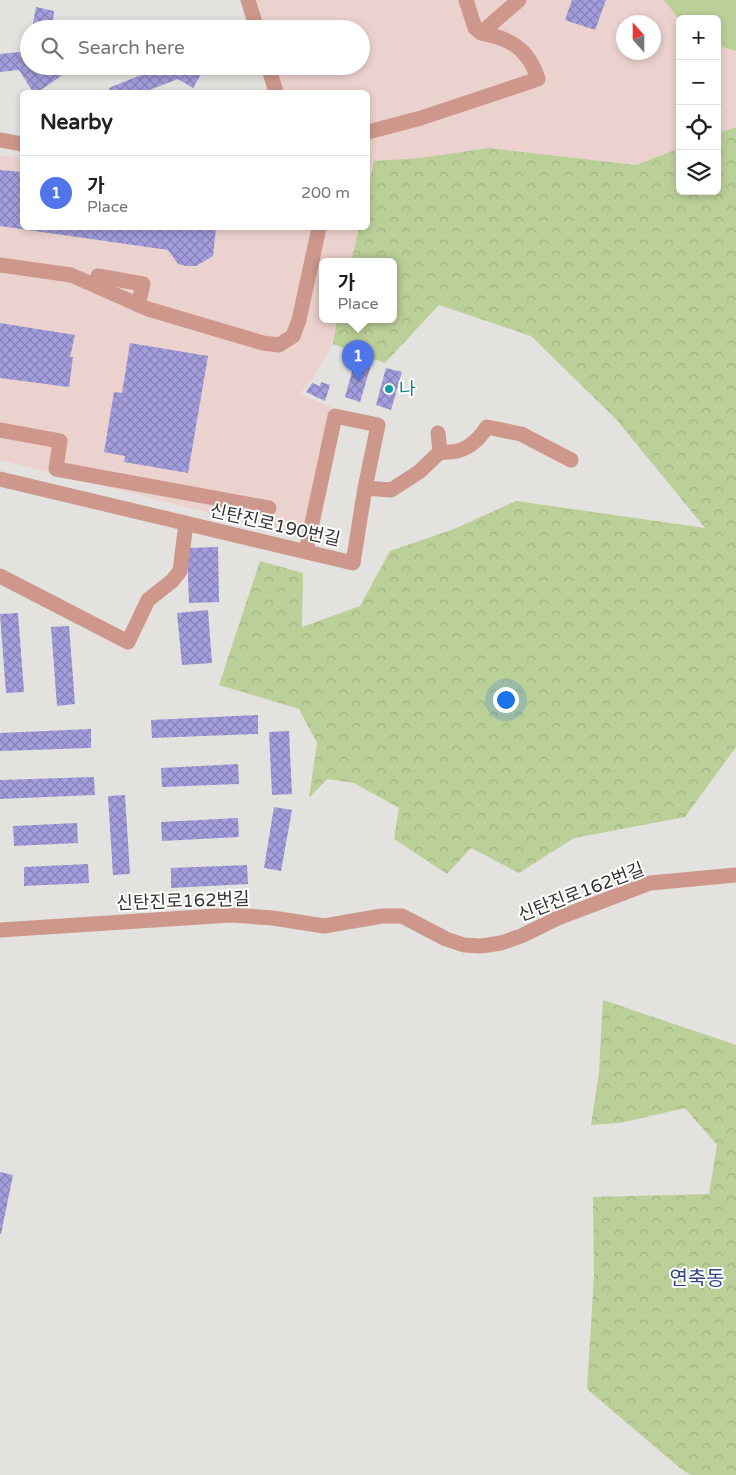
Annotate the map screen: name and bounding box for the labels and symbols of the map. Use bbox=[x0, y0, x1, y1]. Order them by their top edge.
north arrow bbox=[616, 15, 661, 60]
pin: 1 bbox=[342, 340, 374, 381]
place label: 나 bbox=[399, 378, 416, 400]
marker: 나 bbox=[383, 383, 395, 395]
street label: 신탄진로190번길 bbox=[208, 499, 342, 551]
your location bbox=[493, 687, 519, 713]
street label: 신탄진로162번길 bbox=[515, 858, 647, 926]
street label: 신탄진로162번길 bbox=[116, 888, 250, 914]
district label: 연축동 bbox=[669, 1267, 725, 1291]

